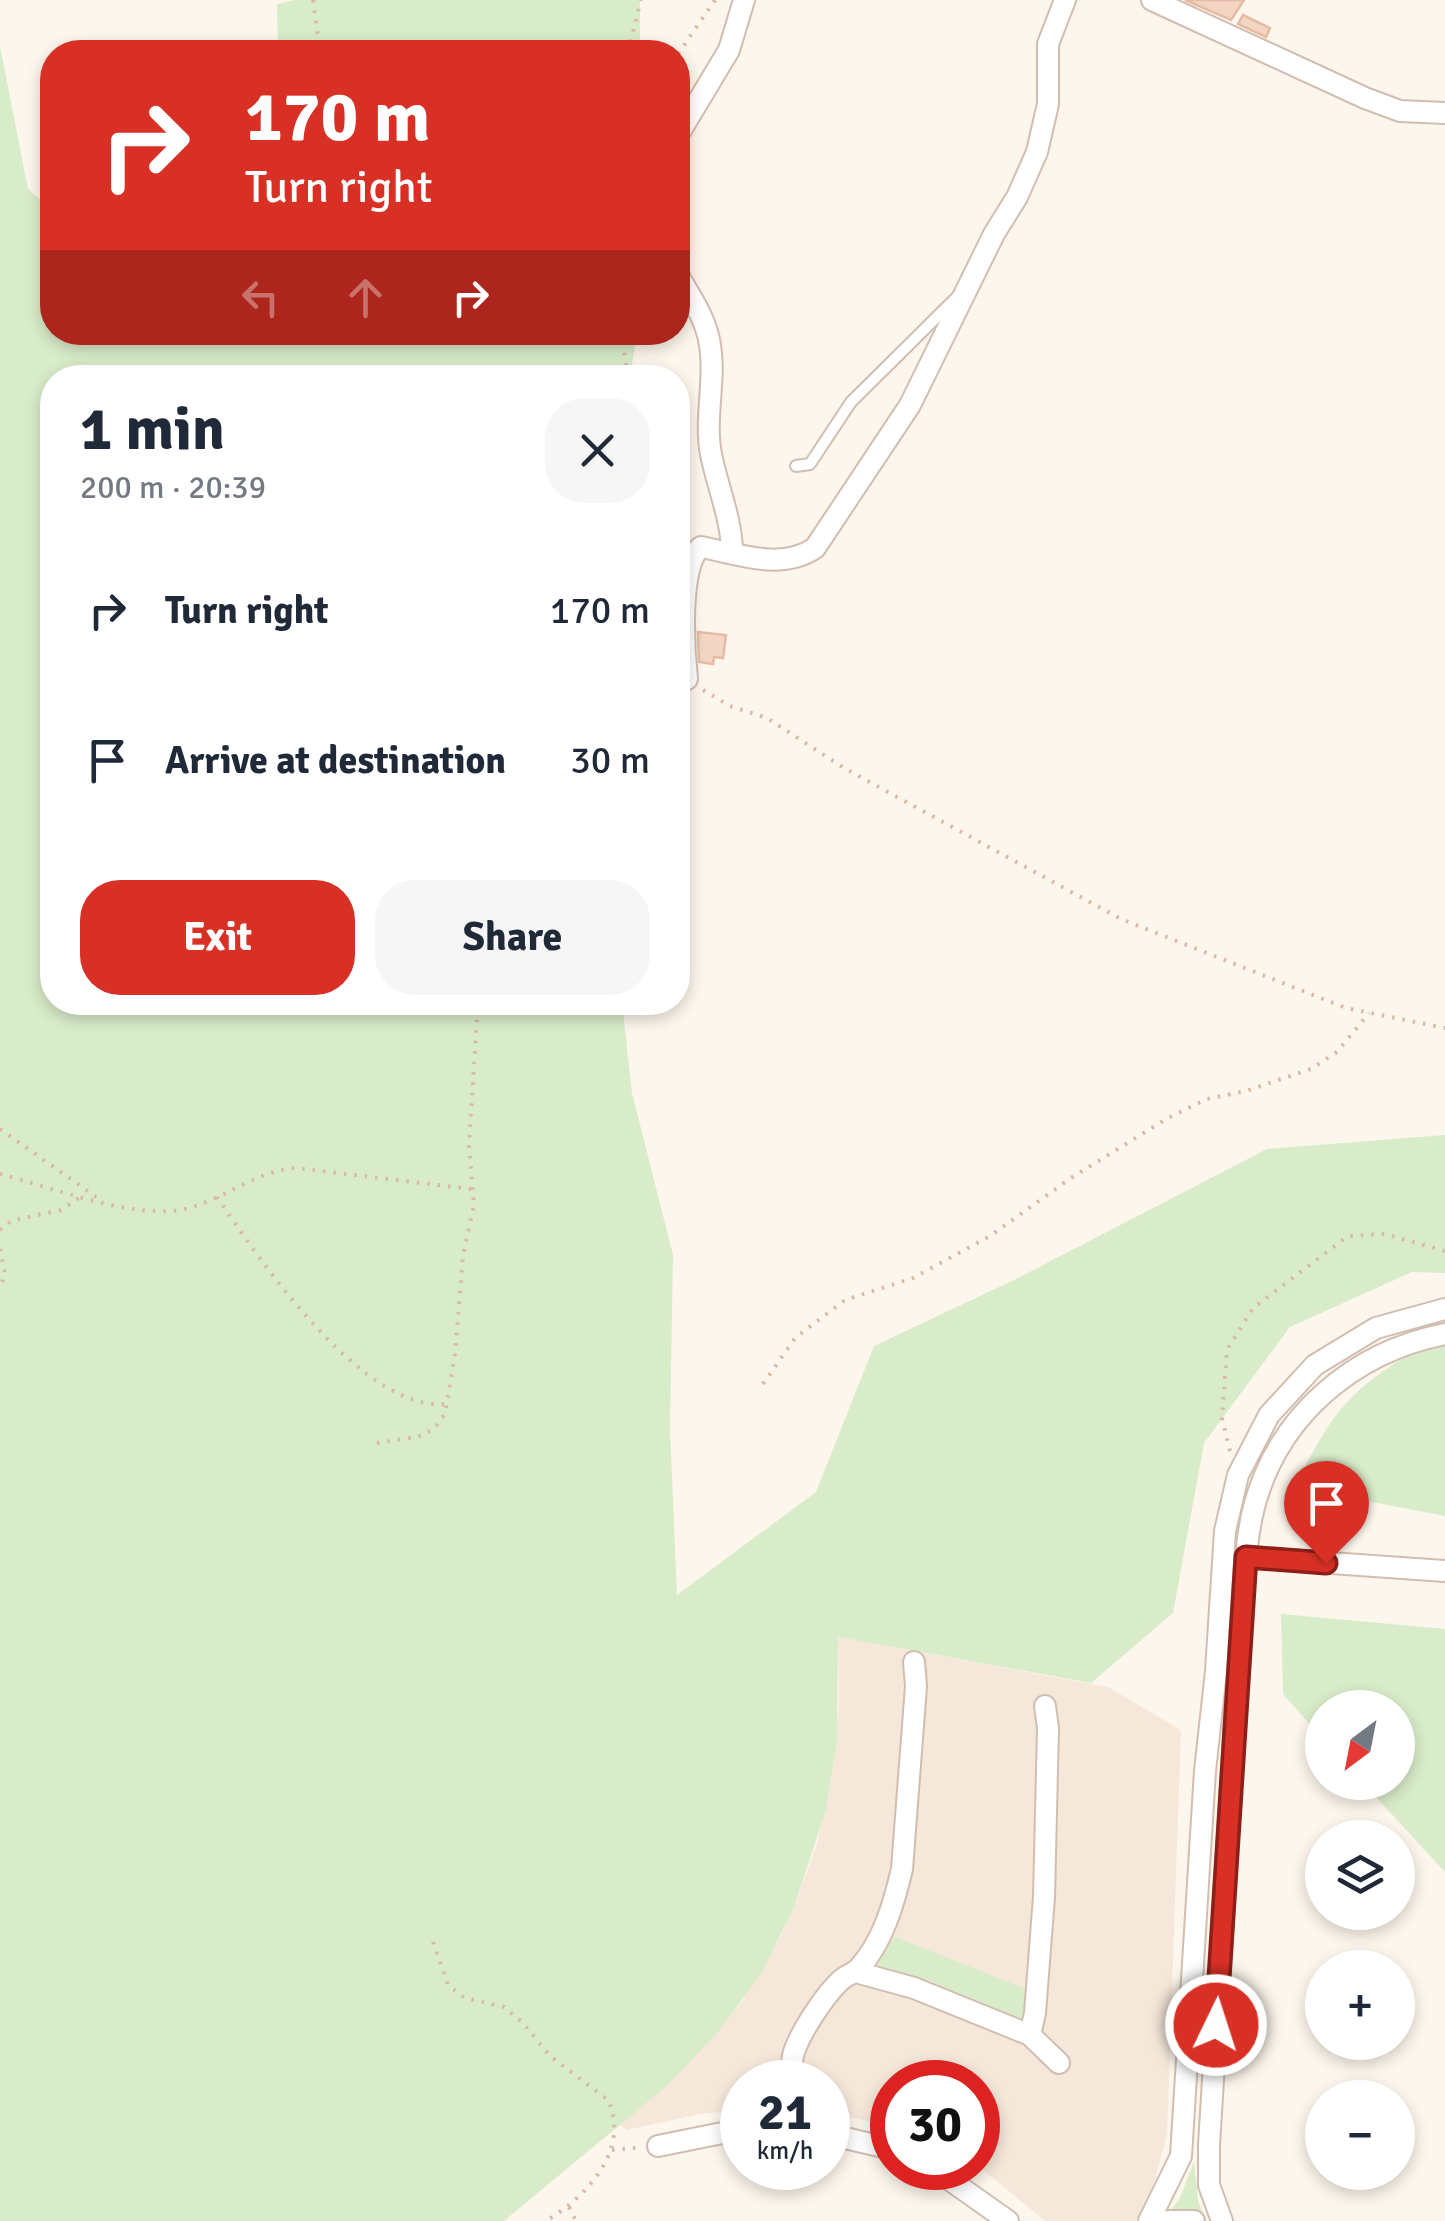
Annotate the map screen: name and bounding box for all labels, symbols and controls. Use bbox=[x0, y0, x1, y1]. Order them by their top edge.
text: 170 m bbox=[245, 74, 430, 160]
icon: right bbox=[80, 80, 210, 210]
text: Turn right bbox=[245, 160, 433, 215]
icon: left bbox=[233, 270, 288, 325]
icon: ahead bbox=[338, 270, 393, 325]
icon: right bbox=[443, 270, 498, 325]
text: 1 min bbox=[80, 393, 225, 467]
button: close bbox=[545, 398, 650, 503]
text: 200 m · 20:39 bbox=[80, 468, 266, 507]
icon: right bbox=[80, 583, 135, 638]
text: Turn right bbox=[165, 587, 329, 634]
text: 170 m bbox=[550, 587, 650, 634]
icon: arrive bbox=[80, 733, 135, 788]
text: Arrive at destination bbox=[165, 737, 506, 784]
text: 30 m bbox=[570, 737, 650, 784]
button: Exit bbox=[80, 880, 355, 995]
button: Share bbox=[375, 880, 650, 995]
pin bbox=[1284, 1461, 1369, 1564]
icon: arrive bbox=[1299, 1476, 1354, 1531]
north arrow bbox=[1305, 1690, 1415, 1800]
map controls bbox=[1305, 1690, 1415, 2190]
button: layers bbox=[1305, 1820, 1415, 1930]
button: + bbox=[1305, 1950, 1415, 2060]
position arrow bbox=[1164, 1973, 1268, 2077]
speed limit sign: 30 bbox=[870, 2060, 1000, 2190]
button: − bbox=[1305, 2080, 1415, 2190]
text: 21 bbox=[758, 2082, 812, 2144]
text: km/h bbox=[757, 2135, 813, 2166]

